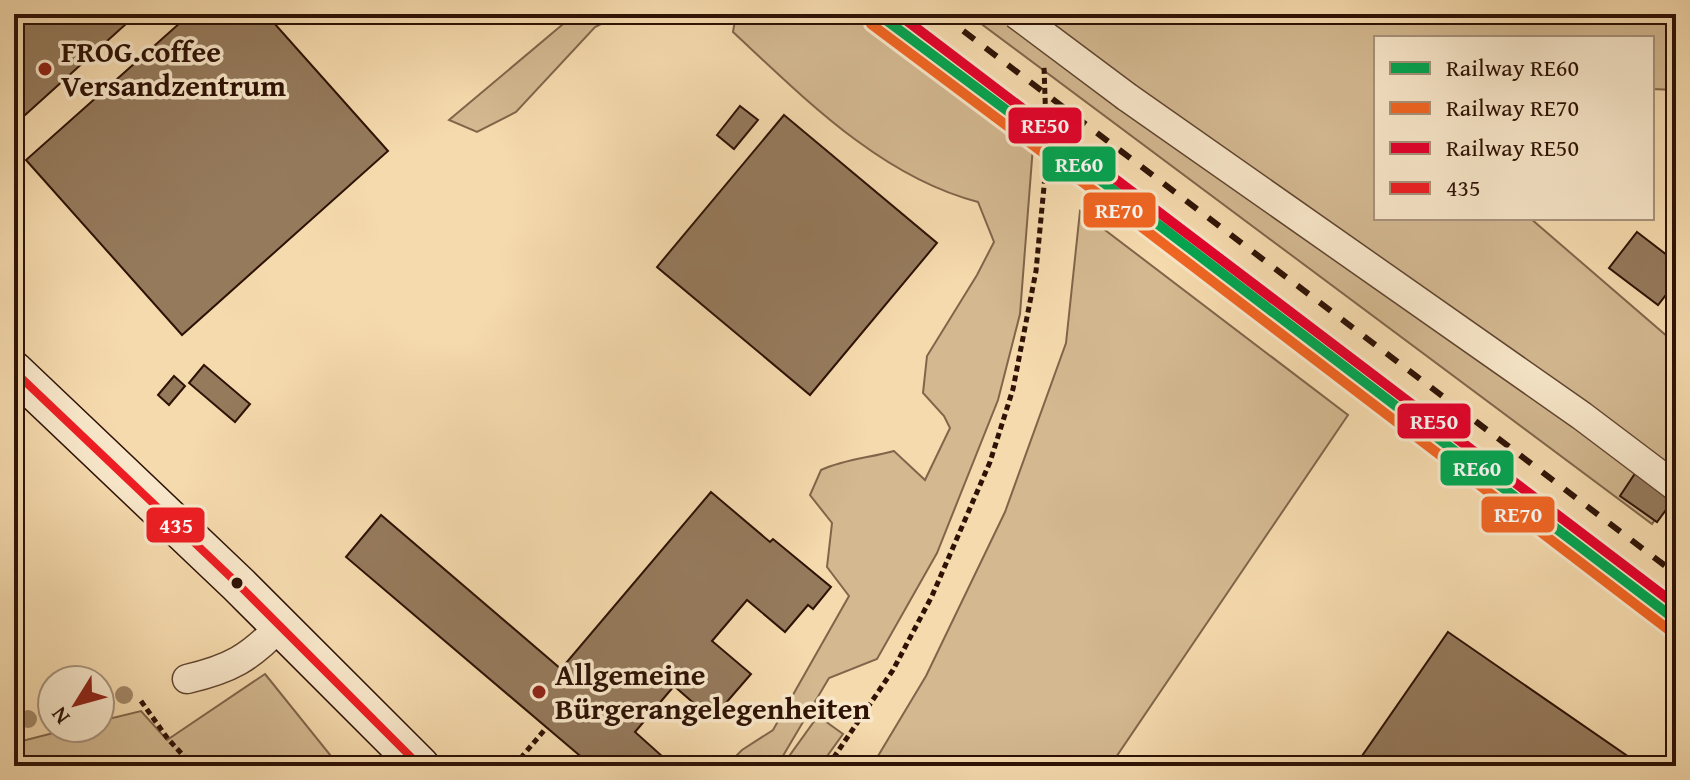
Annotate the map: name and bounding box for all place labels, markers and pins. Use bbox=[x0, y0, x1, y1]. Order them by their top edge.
place label: FROG.coffee Versandzentrum bbox=[61, 29, 286, 107]
marker: FROG.coffee Versandzentrum bbox=[36, 60, 54, 78]
unlabelled marker bbox=[229, 575, 245, 591]
place label: Allgemeine Bürgerangelegenheiten bbox=[555, 652, 870, 730]
marker: Allgemeine Bürgerangelegenheiten bbox=[530, 683, 548, 701]

